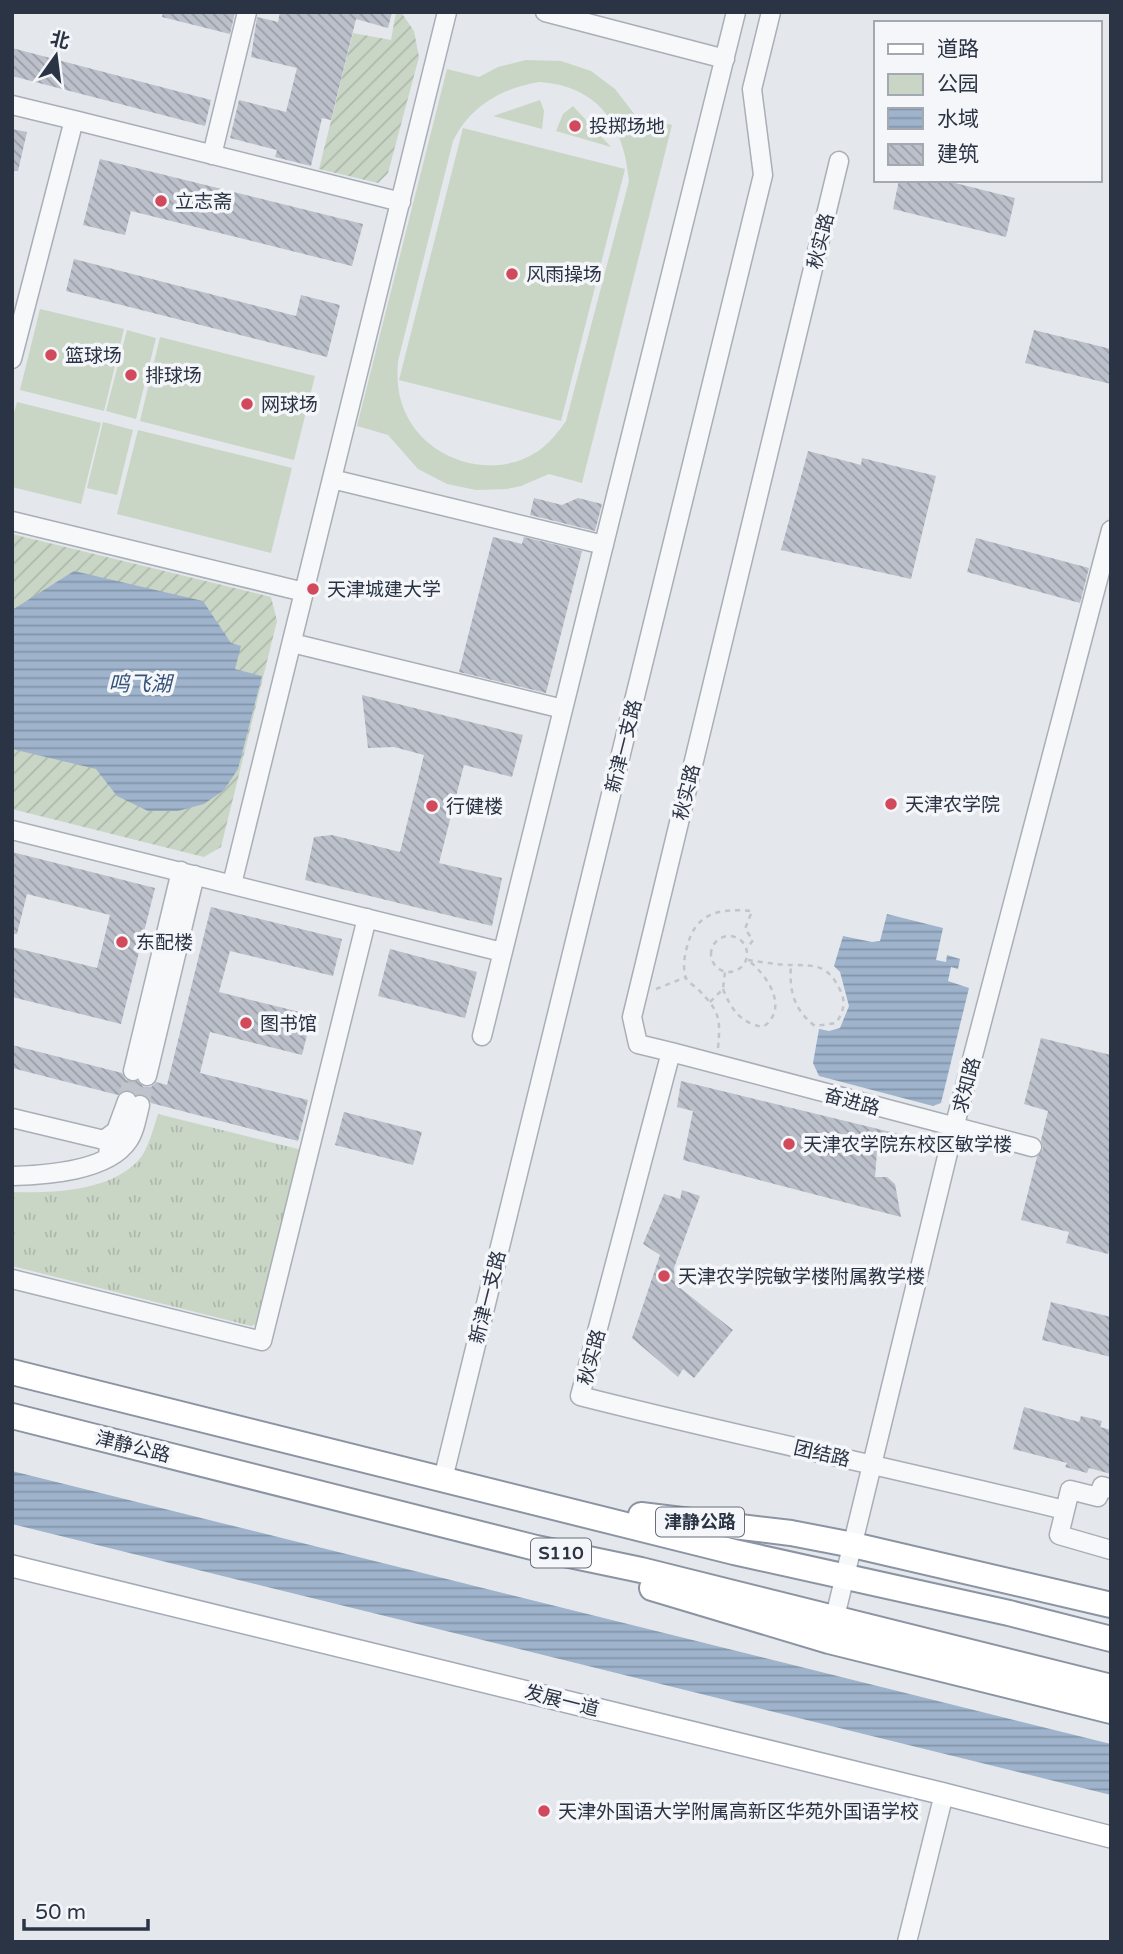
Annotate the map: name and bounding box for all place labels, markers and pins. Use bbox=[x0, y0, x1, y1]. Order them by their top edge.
place label: 投掷场地 bbox=[589, 116, 665, 138]
marker: 投掷场地 bbox=[567, 118, 583, 134]
place label: 立志斋 bbox=[175, 191, 232, 213]
marker: 立志斋 bbox=[153, 193, 169, 209]
place label: 风雨操场 bbox=[526, 264, 602, 286]
marker: 风雨操场 bbox=[504, 266, 520, 282]
place label: 篮球场 bbox=[65, 345, 122, 367]
marker: 篮球场 bbox=[43, 347, 59, 363]
place label: 排球场 bbox=[145, 365, 202, 387]
marker: 排球场 bbox=[123, 367, 139, 383]
place label: 网球场 bbox=[261, 394, 318, 416]
marker: 网球场 bbox=[239, 396, 255, 412]
place label: 天津城建大学 bbox=[327, 579, 441, 601]
marker: 天津城建大学 bbox=[305, 581, 321, 597]
place label: 天津农学院 bbox=[905, 794, 1000, 816]
place label: 行健楼 bbox=[446, 796, 503, 818]
marker: 天津农学院 bbox=[883, 796, 899, 812]
marker: 行健楼 bbox=[424, 798, 440, 814]
place label: 东配楼 bbox=[136, 932, 193, 954]
marker: 东配楼 bbox=[114, 934, 130, 950]
place label: 图书馆 bbox=[260, 1013, 317, 1035]
marker: 图书馆 bbox=[238, 1015, 254, 1031]
place label: 天津农学院东校区敏学楼 bbox=[803, 1134, 1012, 1156]
marker: 天津农学院东校区敏学楼 bbox=[781, 1136, 797, 1152]
place label: 天津农学院敏学楼附属教学楼 bbox=[678, 1266, 925, 1288]
marker: 天津农学院敏学楼附属教学楼 bbox=[656, 1268, 672, 1284]
place label: 天津外国语大学附属高新区华苑外国语学校 bbox=[558, 1801, 919, 1823]
marker: 天津外国语大学附属高新区华苑外国语学校 bbox=[536, 1803, 552, 1819]

